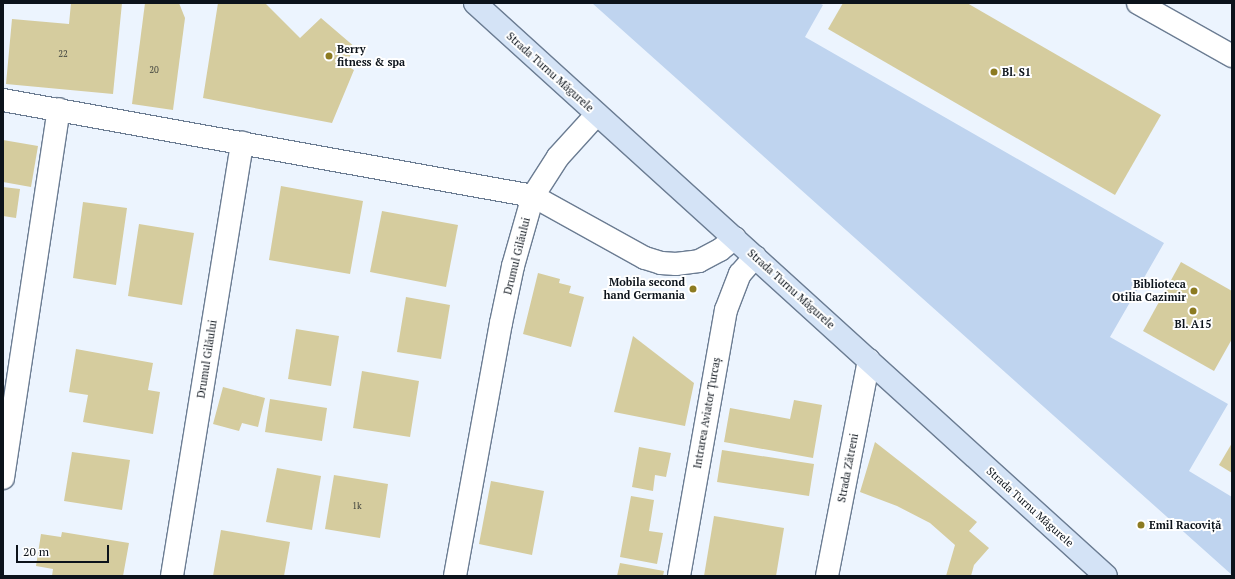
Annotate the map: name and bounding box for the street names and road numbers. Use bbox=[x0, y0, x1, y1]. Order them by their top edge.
street label: Strada Turnu Măgurele bbox=[504, 29, 596, 115]
street label: Drumul Gilăului bbox=[501, 216, 533, 296]
street label: Strada Turnu Măgurele bbox=[745, 246, 837, 332]
street label: Drumul Gilăului bbox=[194, 319, 220, 399]
street label: Intrarea Aviator Țurcaș bbox=[691, 356, 723, 470]
street label: Strada Zătreni bbox=[835, 432, 861, 504]
street label: Strada Turnu Măgurele bbox=[984, 464, 1076, 550]

